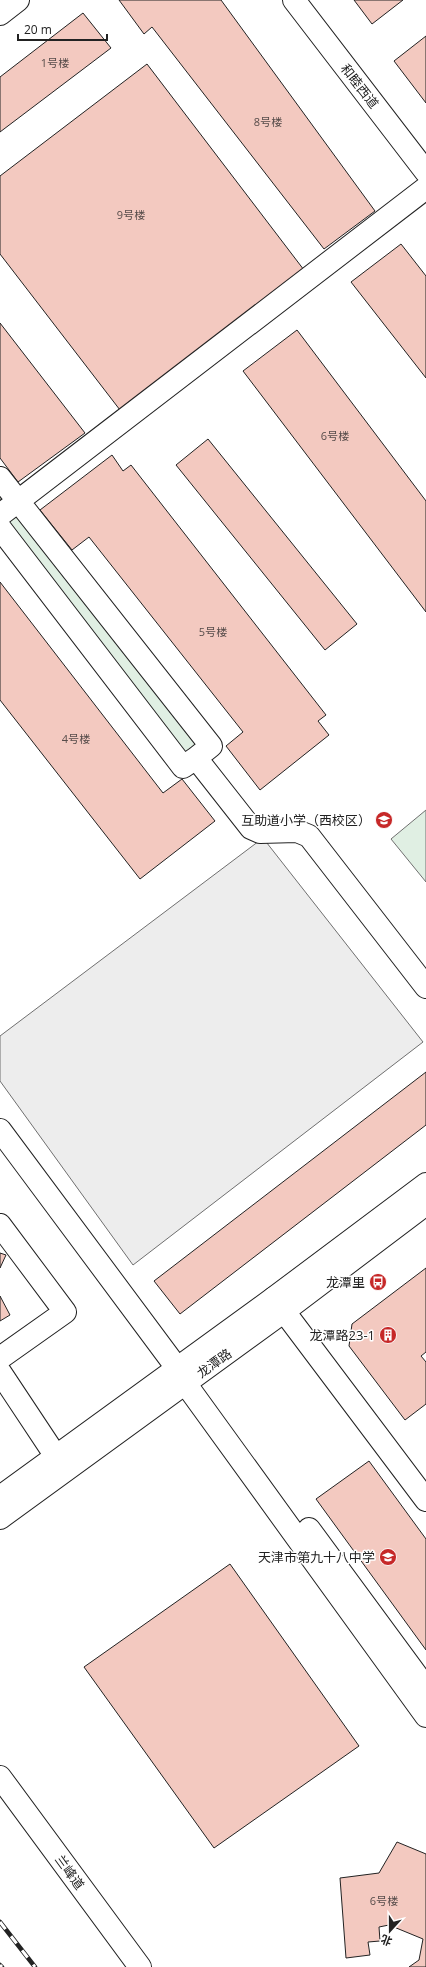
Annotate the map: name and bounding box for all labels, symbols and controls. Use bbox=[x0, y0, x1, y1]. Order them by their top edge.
scale bar bbox=[18, 16, 107, 42]
text: 20 m bbox=[24, 21, 52, 38]
house number: 1号楼 bbox=[41, 55, 69, 70]
street label: 和睦西道 bbox=[337, 60, 383, 112]
house number: 8号楼 bbox=[254, 114, 282, 129]
house number: 9号楼 bbox=[117, 207, 145, 222]
house number: 6号楼 bbox=[321, 428, 349, 443]
house number: 5号楼 bbox=[199, 624, 227, 639]
house number: 4号楼 bbox=[62, 731, 90, 746]
school or university icon: 互助道小学（西校区） bbox=[374, 810, 394, 830]
place label: 互助道小学（西校区） bbox=[241, 811, 371, 829]
bus stop icon: 龙潭里 bbox=[368, 1272, 388, 1292]
place label: 龙潭里 bbox=[326, 1273, 365, 1291]
building icon: 龙潭路23-1 bbox=[378, 1325, 398, 1345]
place label: 龙潭路23-1 bbox=[310, 1326, 375, 1344]
street label: 龙潭路 bbox=[193, 1344, 235, 1382]
school or university icon: 天津市第九十八中学 bbox=[378, 1547, 398, 1567]
place label: 天津市第九十八中学 bbox=[258, 1548, 375, 1566]
street label: 兰峰道 bbox=[51, 1851, 89, 1893]
house number: 6号楼 bbox=[370, 1893, 398, 1908]
north arrow bbox=[370, 1911, 410, 1951]
text: 北 bbox=[378, 1932, 394, 1950]

